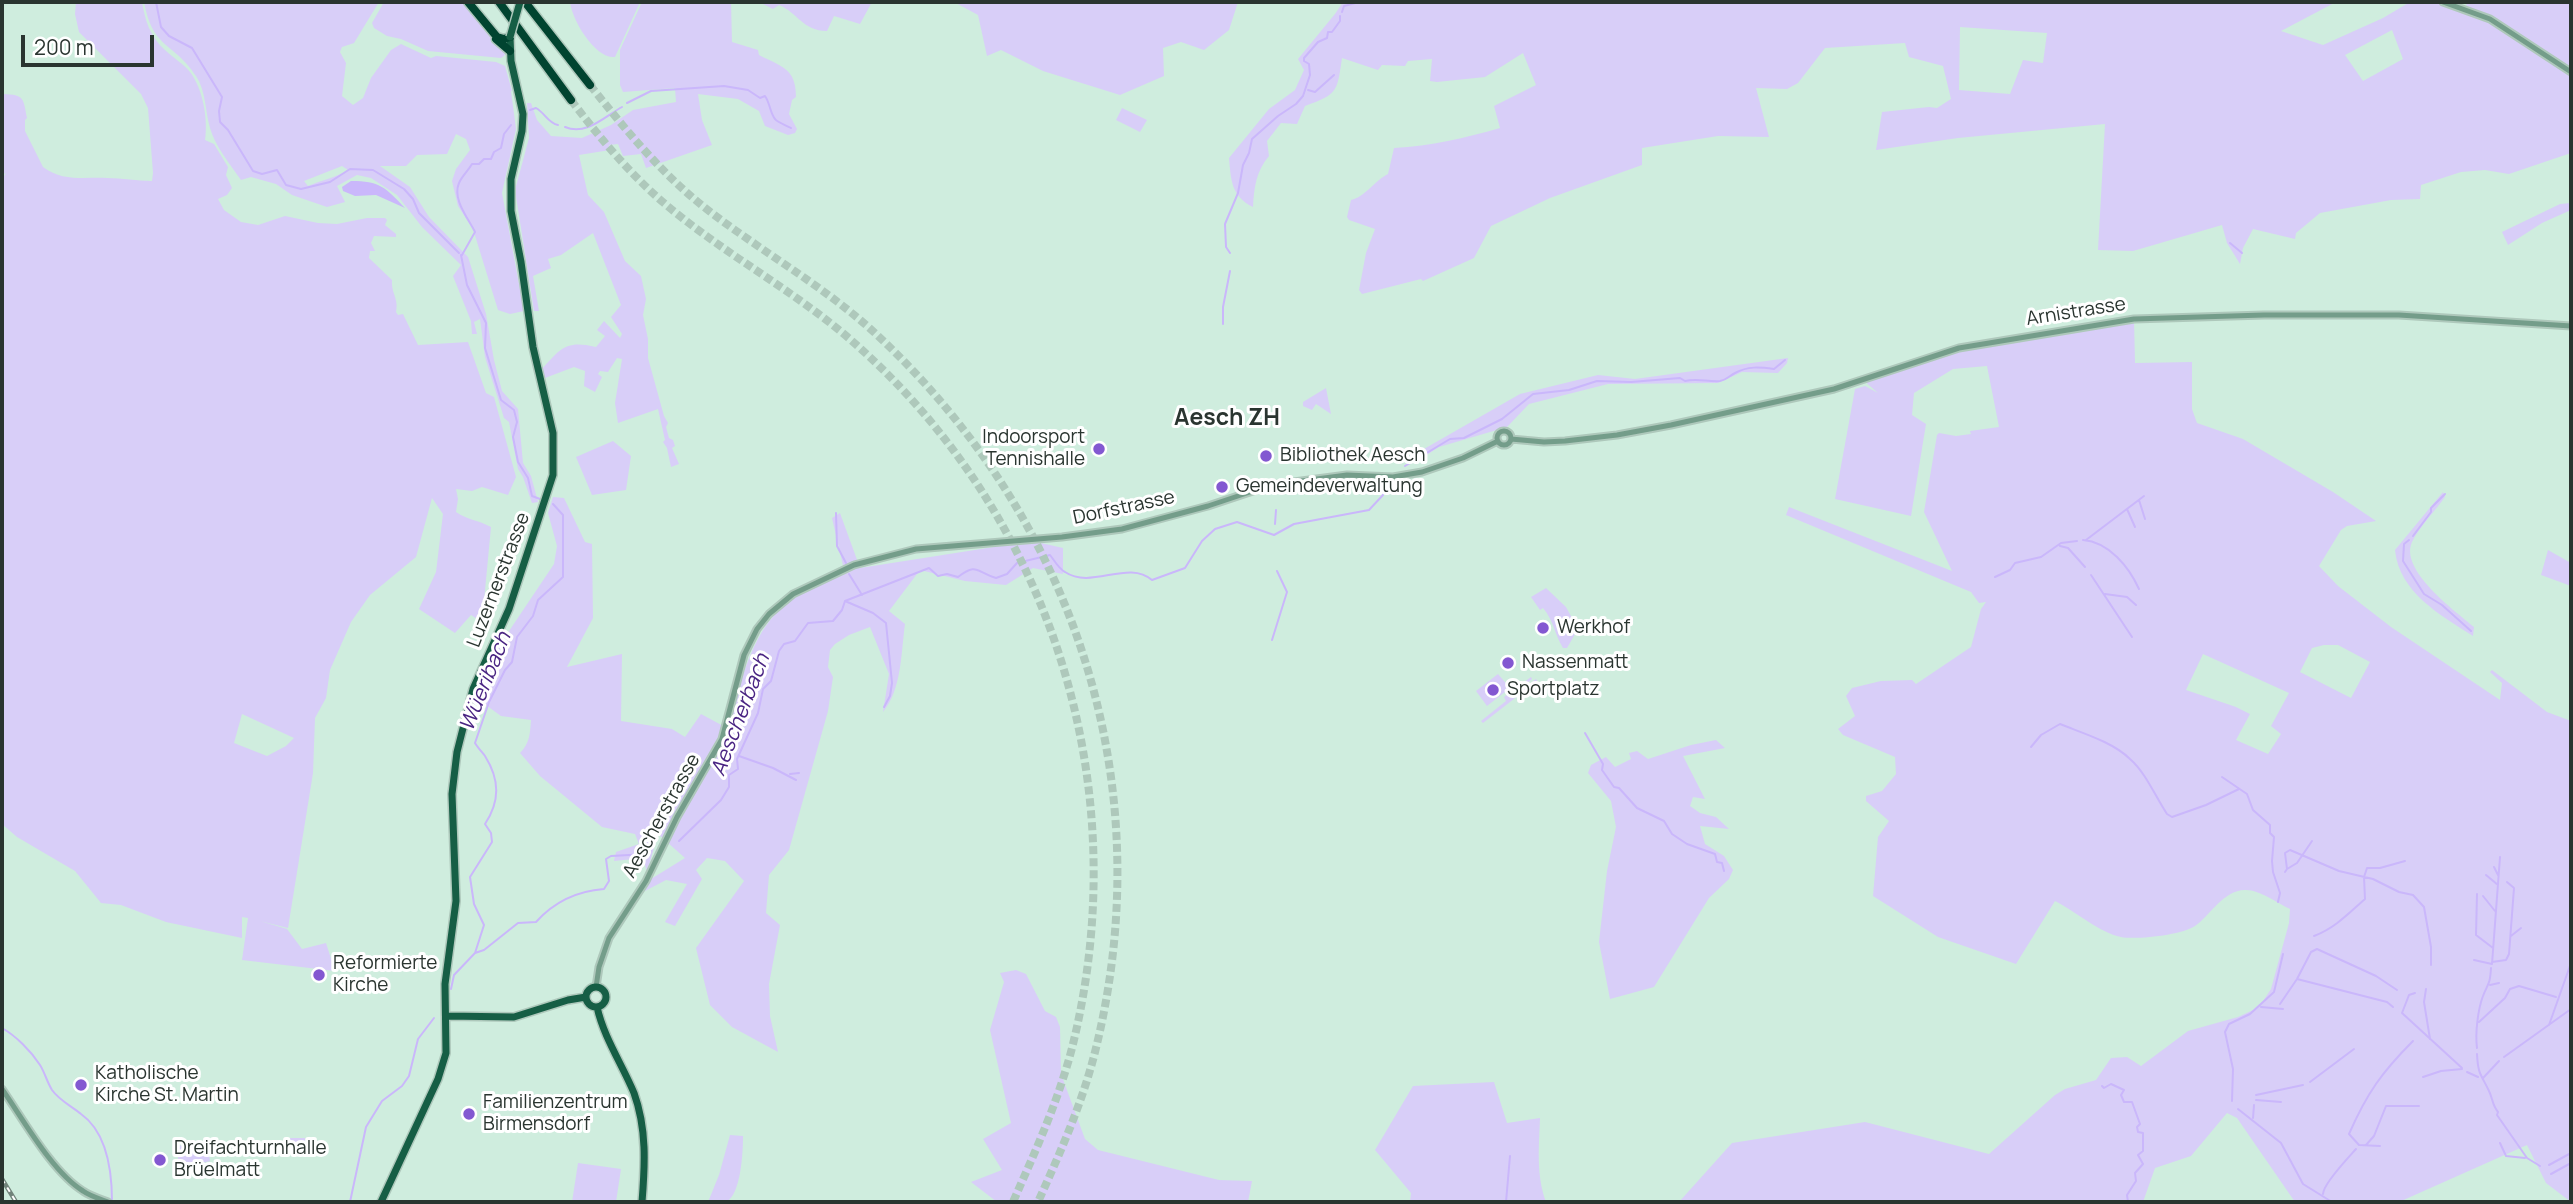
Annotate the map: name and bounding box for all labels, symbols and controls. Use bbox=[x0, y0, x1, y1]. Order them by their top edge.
scale bar bbox=[24, 21, 158, 65]
text: 200 m bbox=[34, 33, 94, 61]
street label: Arnistrasse bbox=[2025, 293, 2127, 331]
district label: Aesch ZH bbox=[1174, 405, 1280, 433]
place label: Indoorsport Tennishalle bbox=[982, 427, 1085, 471]
marker: Indoorsport Tennishalle bbox=[1091, 441, 1107, 457]
place label: Bibliothek Aesch bbox=[1280, 445, 1426, 467]
marker: Bibliothek Aesch bbox=[1258, 448, 1274, 464]
place label: Gemeindeverwaltung bbox=[1236, 476, 1423, 498]
marker: Gemeindeverwaltung bbox=[1214, 479, 1230, 495]
street label: Dorfstrasse bbox=[1071, 486, 1177, 530]
street label: Luzernerstrasse bbox=[463, 509, 535, 651]
place label: Werkhof bbox=[1557, 617, 1630, 639]
marker: Werkhof bbox=[1535, 620, 1551, 636]
water label: Wüeribach bbox=[455, 629, 517, 735]
water label: Aescherbach bbox=[706, 650, 776, 780]
place label: Nassenmatt bbox=[1522, 652, 1628, 674]
marker: Nassenmatt bbox=[1500, 655, 1516, 671]
place label: Sportplatz bbox=[1507, 679, 1600, 701]
marker: Sportplatz bbox=[1485, 682, 1501, 698]
street label: Aescherstrasse bbox=[619, 750, 705, 882]
place label: Reformierte Kirche bbox=[333, 953, 437, 997]
marker: Reformierte Kirche bbox=[311, 967, 327, 983]
place label: Katholische Kirche St. Martin bbox=[95, 1063, 239, 1107]
marker: Katholische Kirche St. Martin bbox=[73, 1077, 89, 1093]
place label: Familienzentrum Birmensdorf bbox=[483, 1092, 628, 1136]
marker: Familienzentrum Birmensdorf bbox=[461, 1106, 477, 1122]
place label: Dreifachturnhalle Brüelmatt bbox=[174, 1138, 327, 1182]
marker: Dreifachturnhalle Brüelmatt bbox=[152, 1152, 168, 1168]

